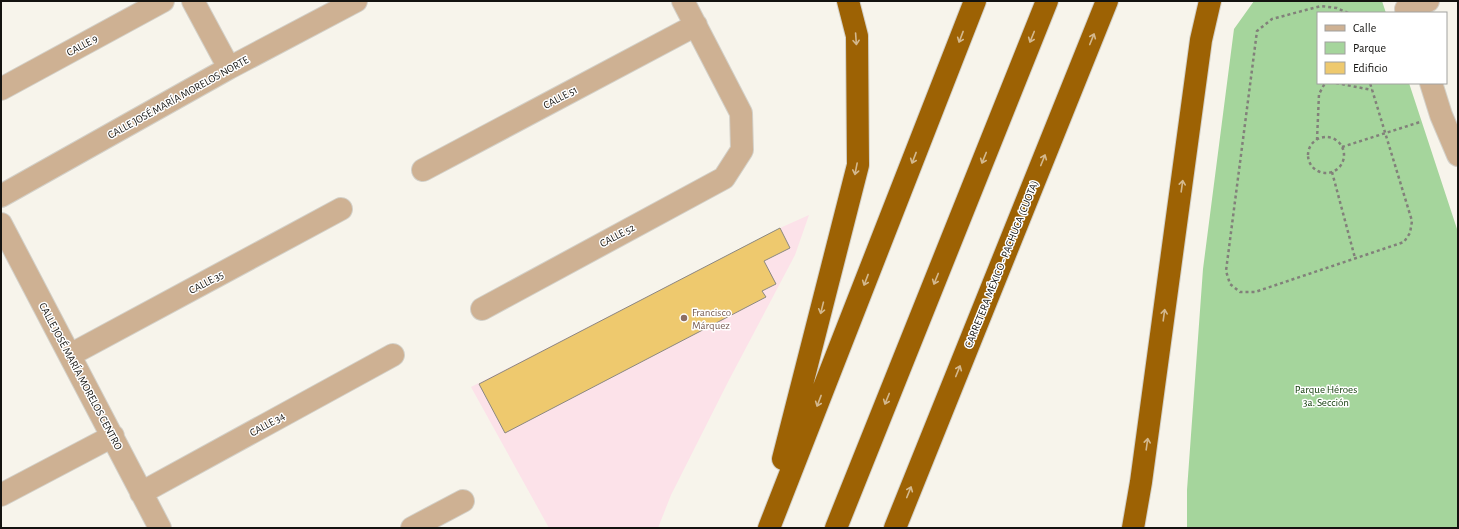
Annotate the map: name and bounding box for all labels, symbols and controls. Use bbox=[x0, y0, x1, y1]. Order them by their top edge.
legend bbox=[1317, 12, 1447, 84]
text: Calle bbox=[1353, 22, 1376, 34]
one-way arrow bbox=[956, 31, 964, 43]
one-way arrow bbox=[1028, 31, 1036, 43]
one-way arrow bbox=[853, 32, 860, 45]
street label: CALLE 9 bbox=[65, 33, 100, 58]
one-way arrow bbox=[1089, 34, 1096, 46]
text: Parque bbox=[1353, 42, 1386, 54]
street label: CALLE JOSÉ MARÍA MORELOS NORTE bbox=[106, 53, 251, 141]
text: Edificio bbox=[1353, 62, 1388, 74]
street label: CALLE 51 bbox=[541, 84, 579, 111]
one-way arrow bbox=[979, 151, 987, 163]
one-way arrow bbox=[909, 152, 917, 164]
one-way arrow bbox=[1040, 154, 1048, 166]
one-way arrow bbox=[852, 162, 860, 175]
street label: CARRETERA MÉXICO - PACHUCA (CUOTA) bbox=[962, 178, 1040, 350]
one-way arrow bbox=[1178, 180, 1185, 193]
street label: CALLE 52 bbox=[598, 222, 637, 249]
street label: CALLE 35 bbox=[187, 269, 226, 296]
one-way arrow bbox=[931, 272, 939, 284]
one-way arrow bbox=[862, 273, 870, 285]
street label: CALLE JOSÉ MARÍA MORELOS CENTRO bbox=[37, 300, 125, 452]
one-way arrow bbox=[817, 302, 825, 315]
place label: Francisco Márquez bbox=[692, 307, 731, 331]
one-way arrow bbox=[1160, 309, 1168, 322]
marker: Francisco Márquez bbox=[679, 313, 689, 323]
one-way arrow bbox=[955, 366, 962, 378]
park label: Parque Héroes 3a. Sección bbox=[1295, 384, 1357, 408]
one-way arrow bbox=[883, 393, 891, 405]
one-way arrow bbox=[815, 394, 823, 406]
street label: CALLE 34 bbox=[248, 410, 287, 439]
one-way arrow bbox=[1143, 438, 1151, 451]
one-way arrow bbox=[906, 486, 914, 498]

